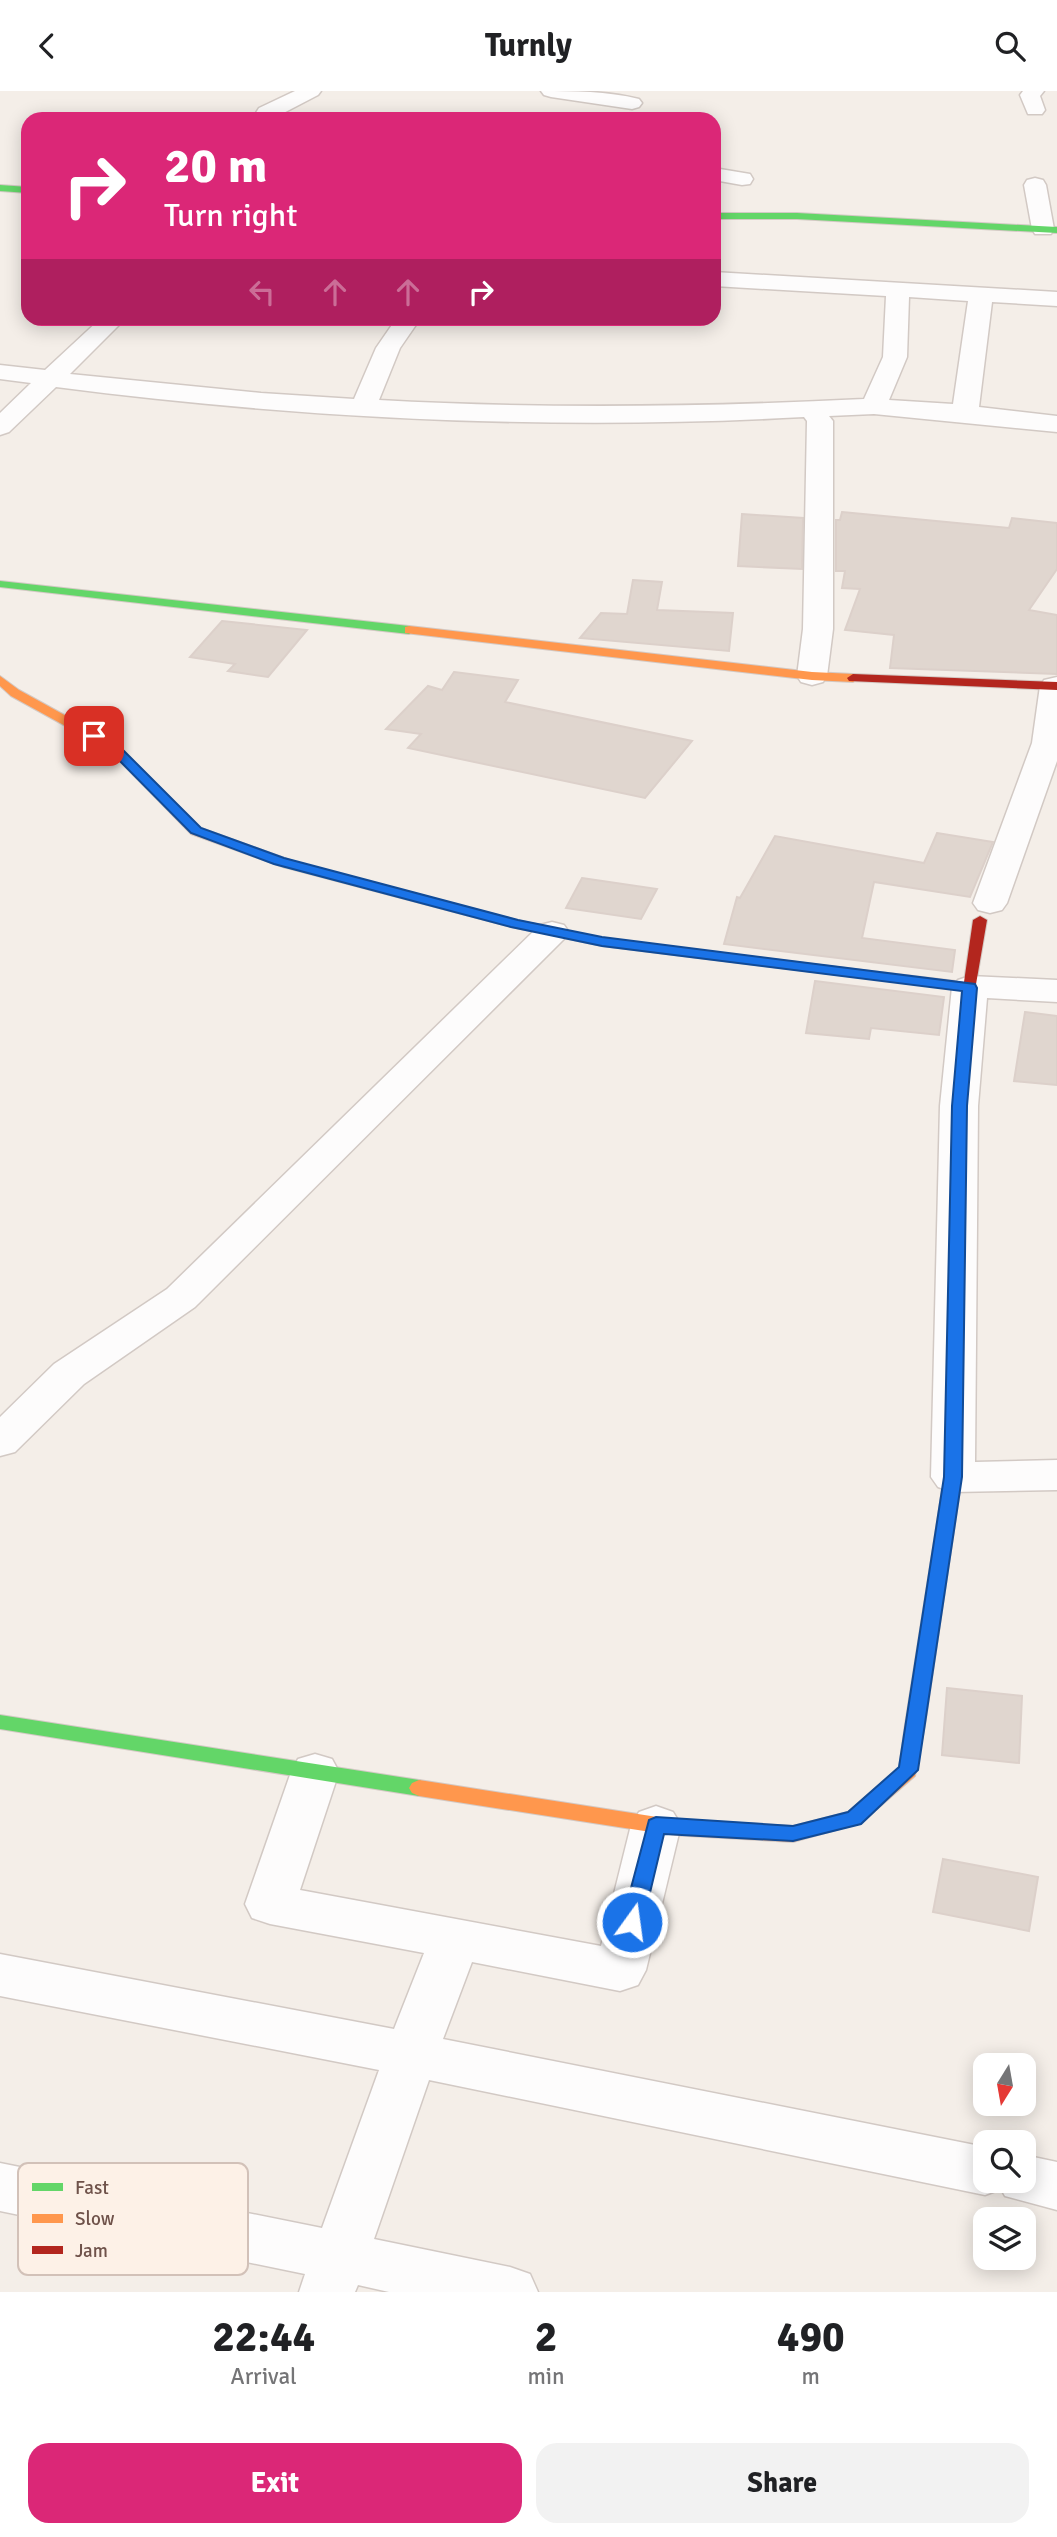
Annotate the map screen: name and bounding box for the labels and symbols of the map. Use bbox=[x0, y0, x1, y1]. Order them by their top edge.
pin bbox=[64, 706, 124, 766]
position arrow bbox=[595, 1885, 669, 1959]
north arrow bbox=[973, 2053, 1036, 2116]
legend bbox=[18, 2163, 248, 2275]
text: Fast bbox=[75, 2176, 109, 2200]
text: Slow bbox=[75, 2207, 115, 2231]
text: Jam bbox=[75, 2239, 108, 2263]

